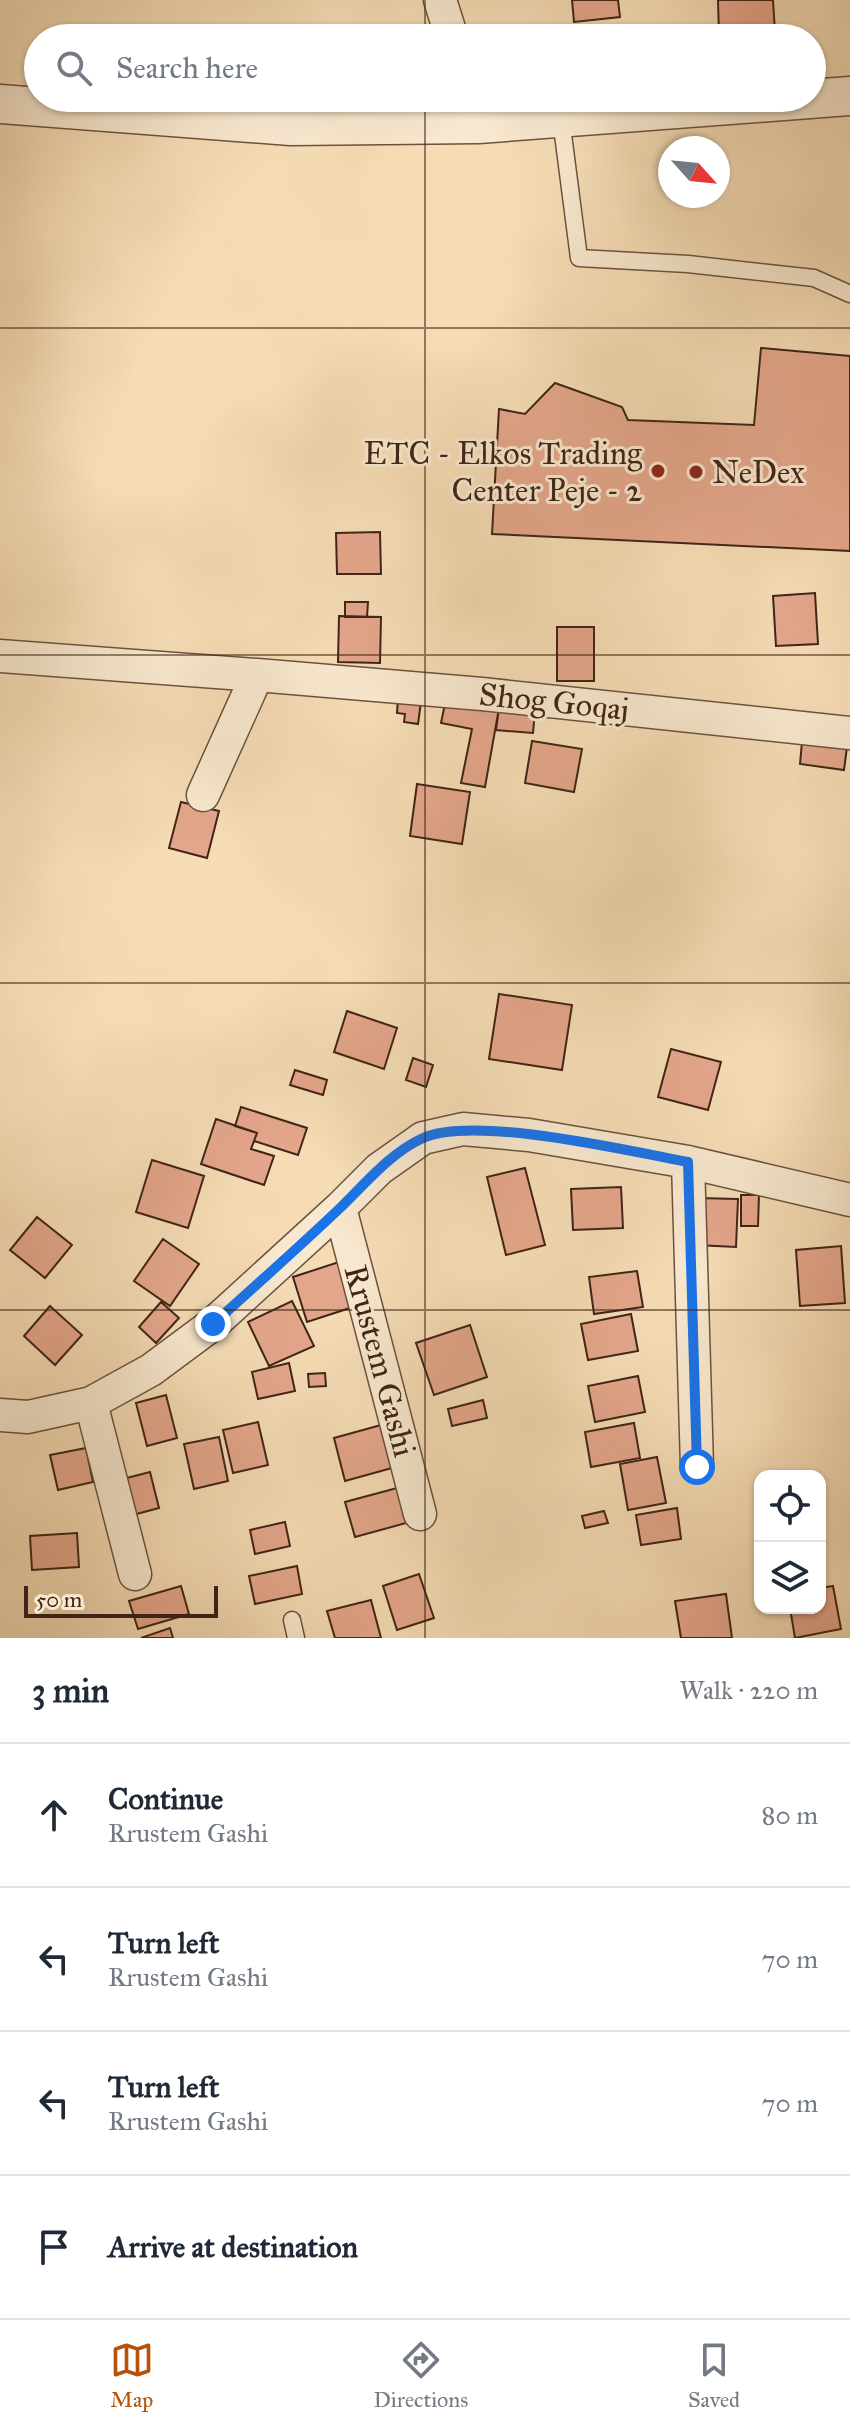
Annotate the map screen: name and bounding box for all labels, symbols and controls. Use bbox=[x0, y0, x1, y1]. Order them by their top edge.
search box bbox=[24, 24, 826, 112]
icon: search bbox=[52, 46, 96, 90]
text: Search here bbox=[116, 50, 258, 86]
north arrow bbox=[658, 136, 730, 208]
place label: ETC - Elkos Trading Center Peje - 2 bbox=[364, 434, 643, 510]
place label: NeDex bbox=[712, 453, 804, 492]
marker: ETC - Elkos Trading Center Peje - 2 bbox=[649, 462, 667, 480]
marker: NeDex bbox=[687, 463, 705, 481]
street label: Shog Goqaj bbox=[477, 675, 631, 729]
street label: Rrustem Gashi bbox=[336, 1261, 424, 1461]
route end bbox=[195, 1306, 231, 1342]
route start bbox=[679, 1449, 715, 1485]
map controls bbox=[754, 1470, 826, 1614]
button: locate bbox=[754, 1470, 826, 1542]
button: layers bbox=[754, 1542, 826, 1614]
scale bar bbox=[24, 1582, 218, 1618]
text: 50 m bbox=[36, 1586, 82, 1613]
text: 3 min bbox=[32, 1670, 109, 1711]
text: Walk · 220 m bbox=[679, 1674, 818, 1706]
text: Continue bbox=[108, 1781, 223, 1817]
icon: ahead bbox=[32, 1793, 76, 1837]
text: 80 m bbox=[762, 1799, 818, 1831]
text: Rrustem Gashi bbox=[108, 1817, 268, 1849]
text: Turn left bbox=[108, 1925, 219, 1961]
icon: left bbox=[32, 1937, 76, 1981]
text: 70 m bbox=[762, 1943, 818, 1975]
text: Rrustem Gashi bbox=[108, 1961, 268, 1993]
text: Turn left bbox=[108, 2069, 219, 2105]
icon: left bbox=[32, 2081, 76, 2125]
text: 70 m bbox=[762, 2087, 818, 2119]
text: Rrustem Gashi bbox=[108, 2105, 268, 2137]
icon: arrive bbox=[32, 2225, 76, 2269]
text: Arrive at destination bbox=[108, 2229, 358, 2265]
tab: Map bbox=[110, 2338, 154, 2413]
tab: Directions bbox=[373, 2338, 468, 2413]
tab: Saved bbox=[688, 2338, 740, 2413]

